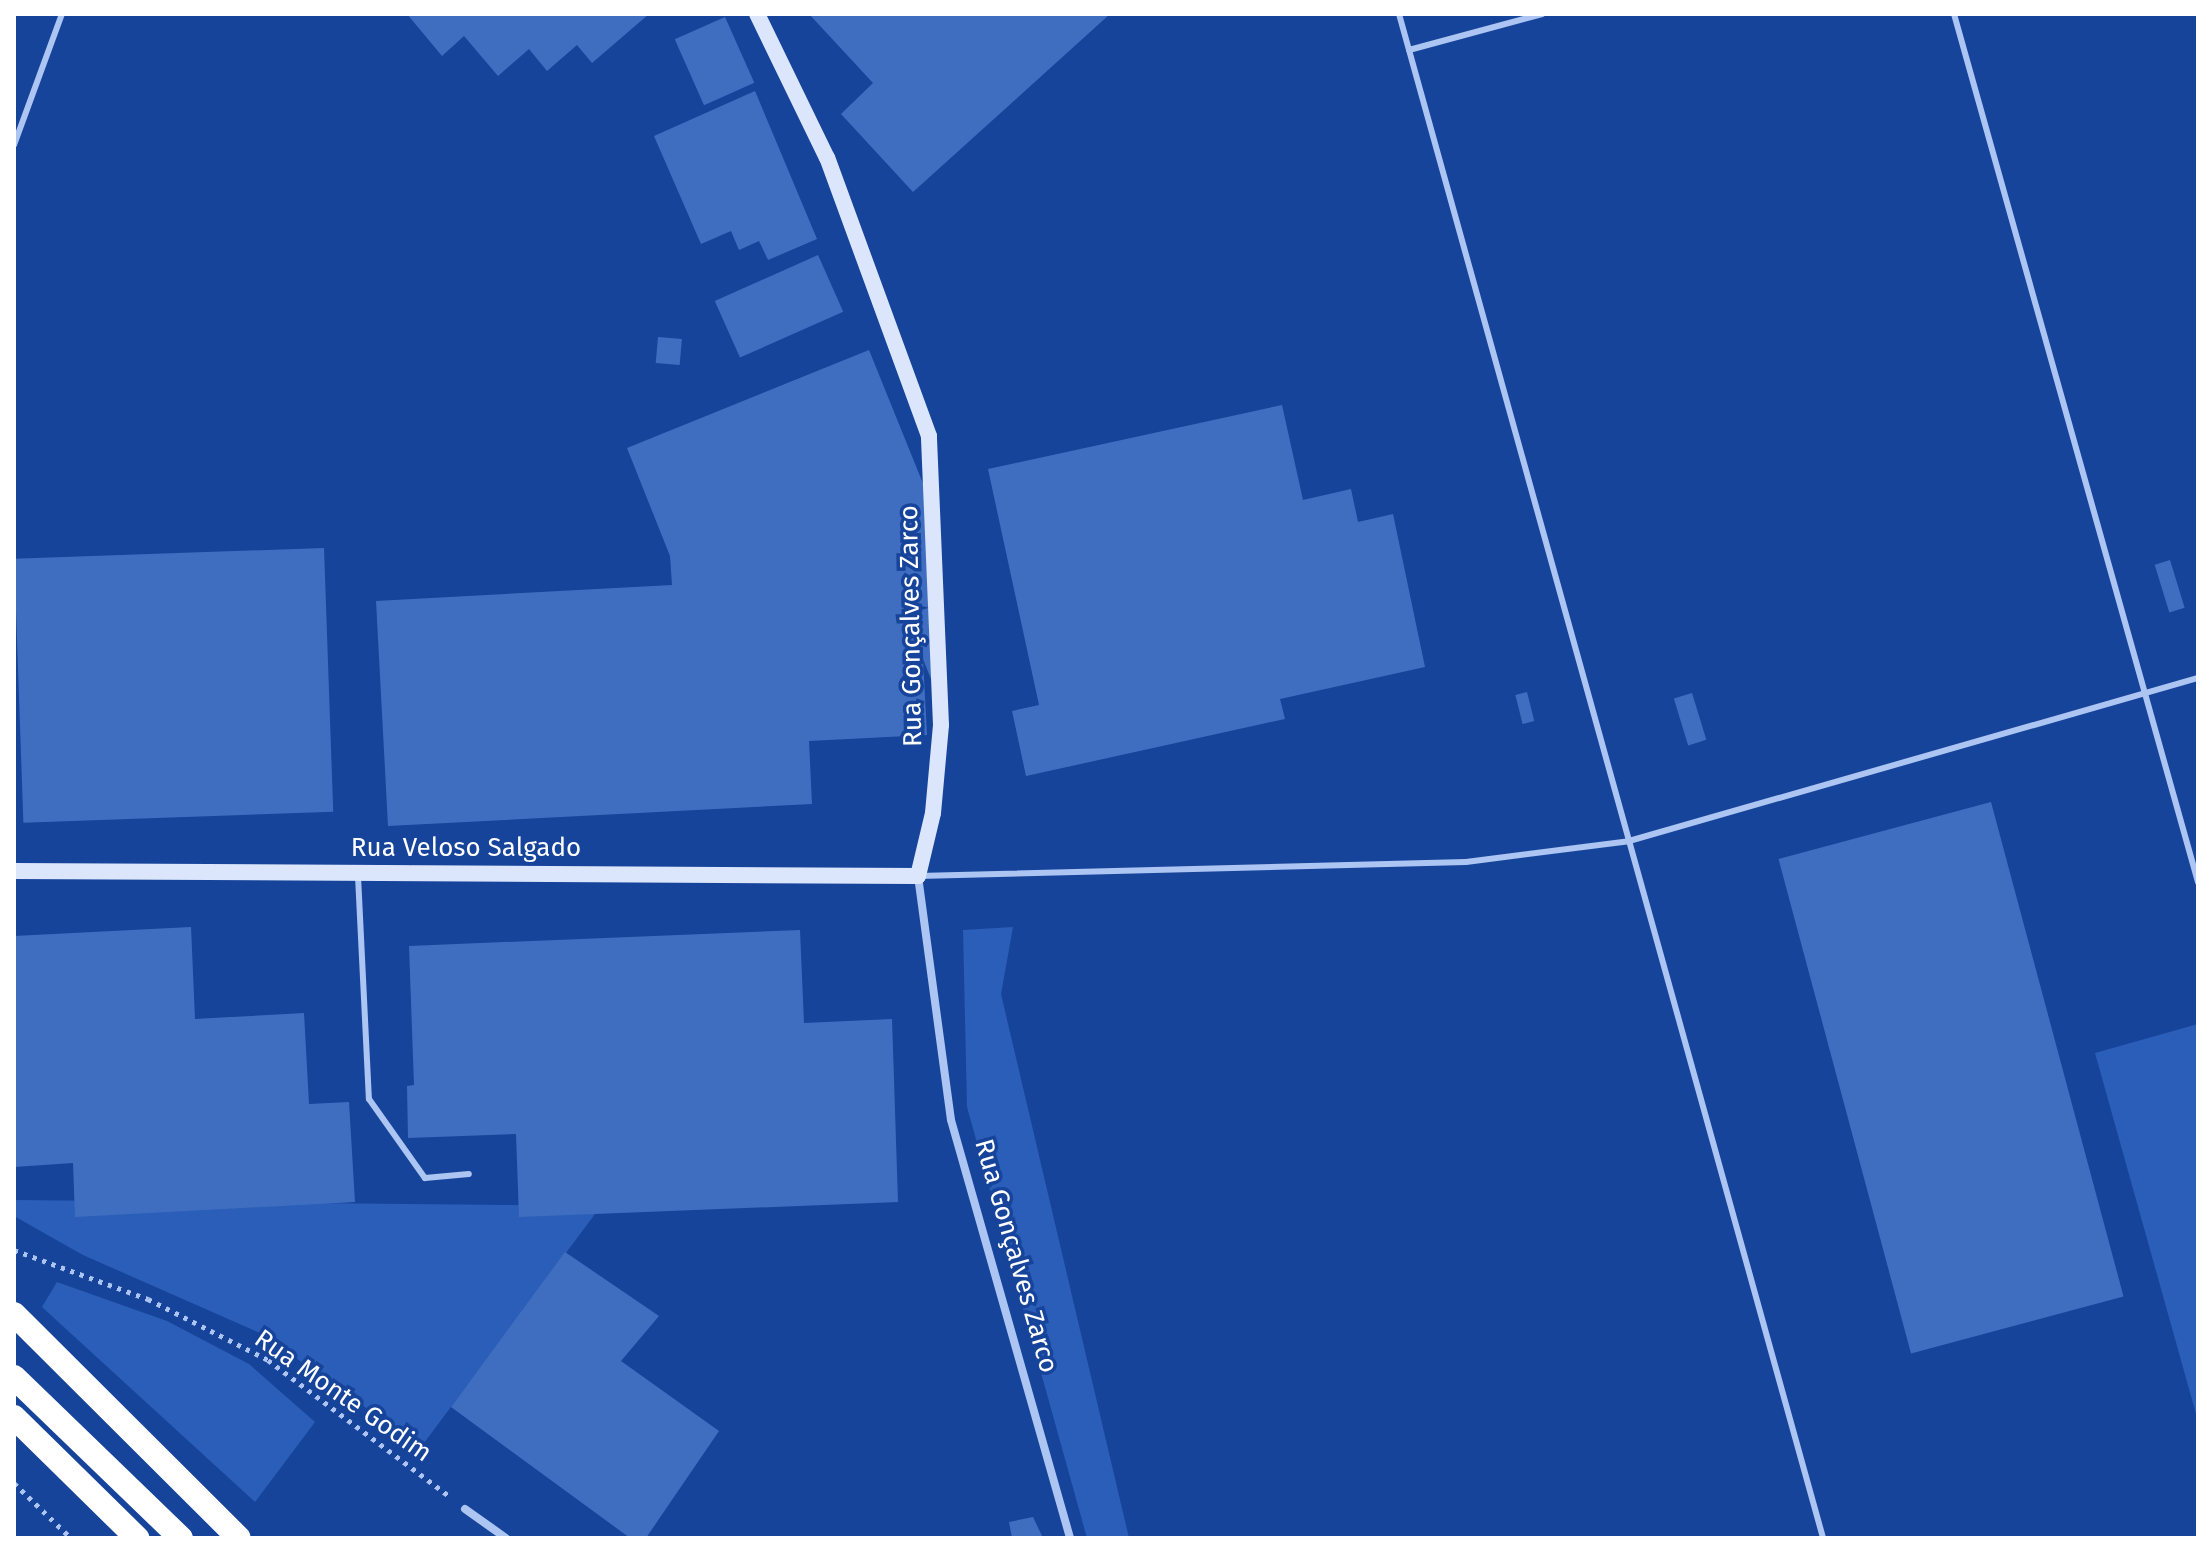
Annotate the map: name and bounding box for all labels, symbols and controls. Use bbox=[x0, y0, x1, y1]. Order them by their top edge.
street label: Rua Gonçalves Zarco bbox=[893, 505, 929, 747]
street label: Rua Veloso Salgado bbox=[351, 832, 581, 864]
street label: Rua Gonçalves Zarco bbox=[968, 1136, 1064, 1376]
street label: Rua Monte Godim bbox=[248, 1323, 438, 1469]

